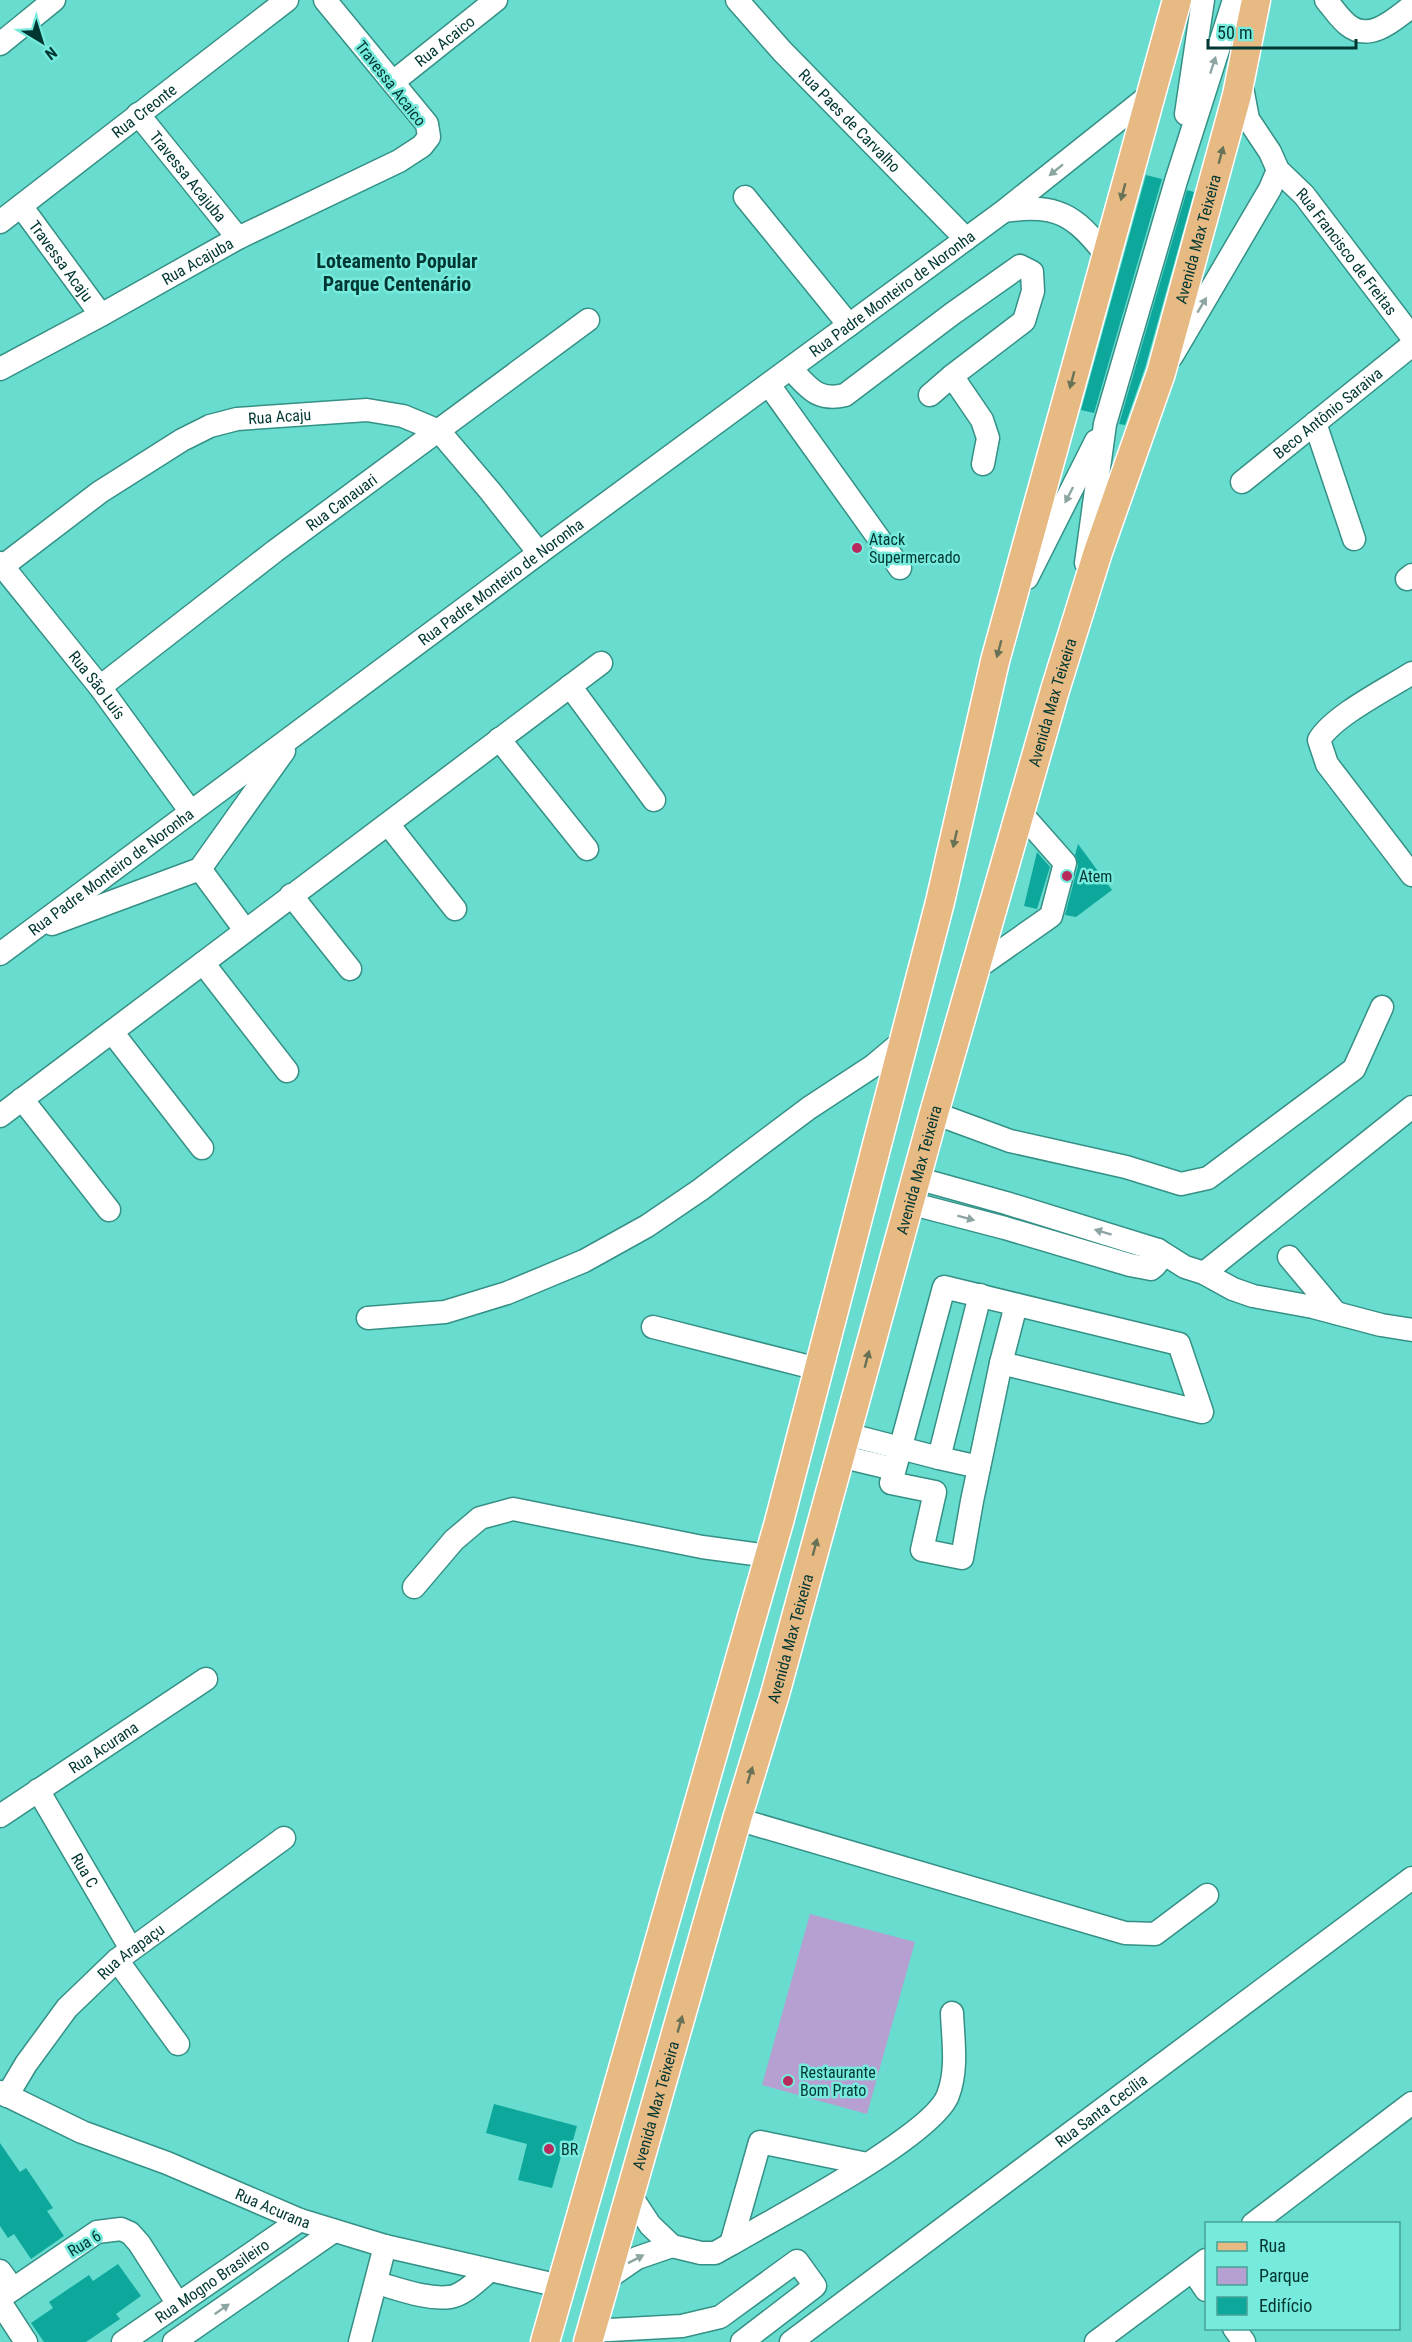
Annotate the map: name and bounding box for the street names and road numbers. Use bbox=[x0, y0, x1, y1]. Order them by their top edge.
street label: Rua Acaico bbox=[411, 12, 479, 71]
street label: Travessa Acaico bbox=[351, 37, 430, 130]
street label: Rua Paes de Carvalho bbox=[795, 65, 904, 176]
street label: Rua Creonte bbox=[108, 80, 180, 142]
street label: Travessa Acajuba bbox=[146, 127, 230, 226]
street label: Avenida Max Teixeira bbox=[1171, 173, 1225, 306]
street label: Rua Francisco de Freitas bbox=[1292, 184, 1401, 319]
street label: Travessa Acaju bbox=[25, 217, 97, 305]
street label: Rua Padre Monteiro de Noronha bbox=[806, 227, 979, 361]
street label: Rua Acajuba bbox=[159, 234, 237, 289]
street label: Beco Antônio Saraiva bbox=[1270, 364, 1386, 463]
street label: Rua Acaju bbox=[247, 405, 312, 428]
street label: Rua Canauari bbox=[302, 470, 381, 535]
street label: Rua Padre Monteiro de Noronha bbox=[415, 515, 587, 650]
street label: Avenida Max Teixeira bbox=[1025, 636, 1081, 769]
street label: Rua São Luís bbox=[65, 647, 129, 723]
street label: Rua Padre Monteiro de Noronha bbox=[25, 804, 197, 940]
street label: Avenida Max Teixeira bbox=[892, 1103, 946, 1237]
street label: Avenida Max Teixeira bbox=[764, 1572, 817, 1705]
street label: Rua Acurana bbox=[65, 1718, 142, 1778]
street label: Rua C bbox=[67, 1850, 102, 1891]
street label: Rua Arapaçu bbox=[94, 1920, 168, 1984]
street label: Avenida Max Teixeira bbox=[629, 2039, 683, 2172]
street label: Rua Santa Cecília bbox=[1052, 2070, 1151, 2151]
street label: Rua Acurana bbox=[232, 2184, 313, 2233]
street label: Rua 6 bbox=[64, 2226, 104, 2261]
street label: Rua Mogno Brasileiro bbox=[151, 2235, 273, 2327]

